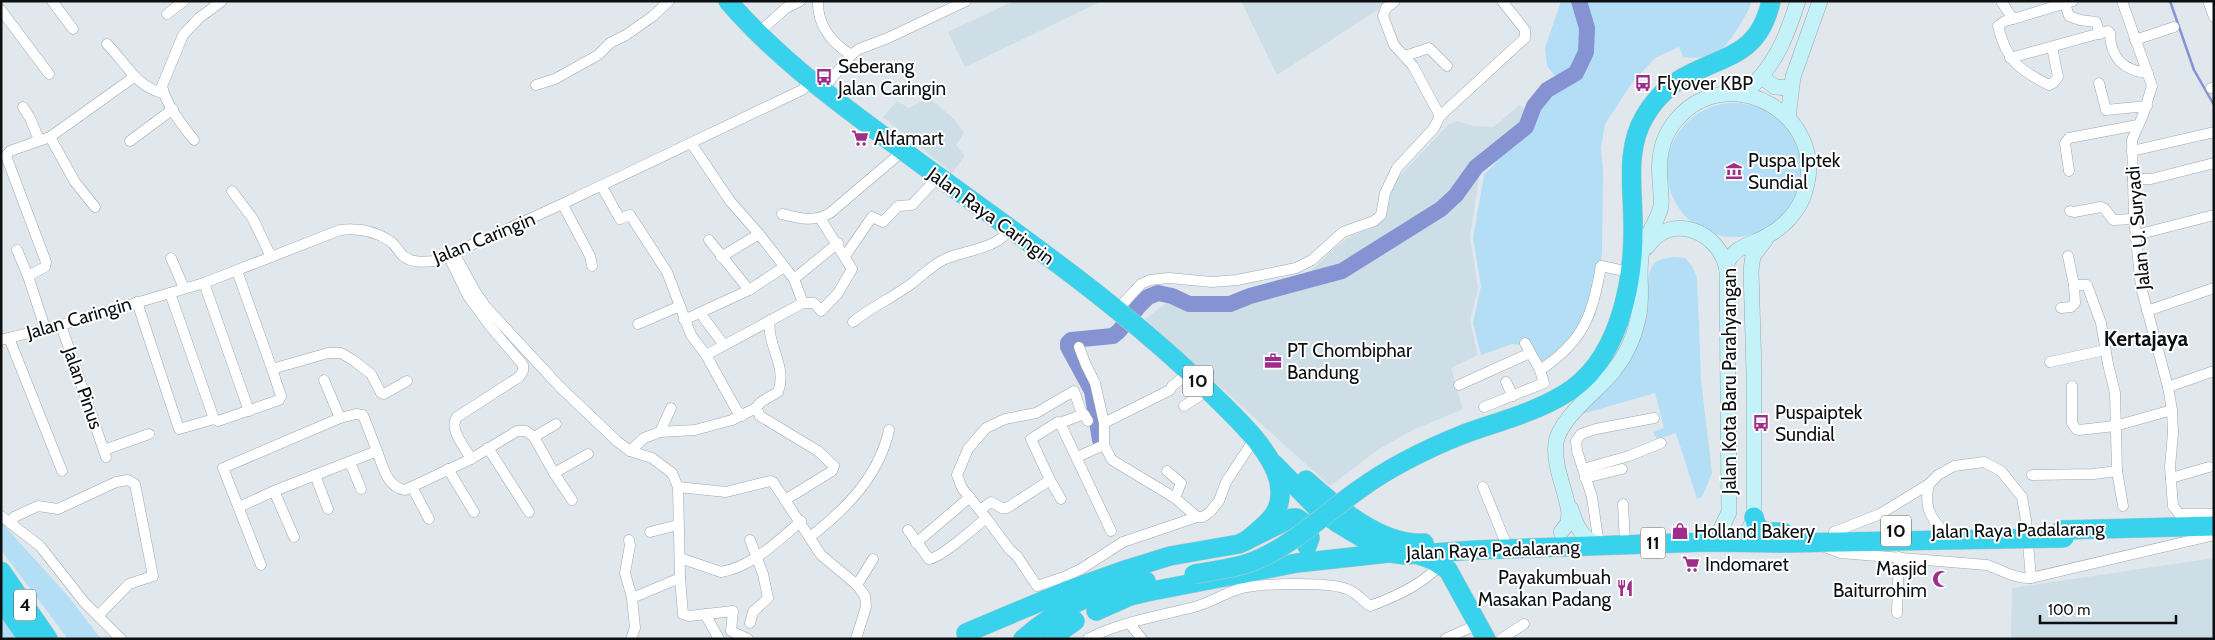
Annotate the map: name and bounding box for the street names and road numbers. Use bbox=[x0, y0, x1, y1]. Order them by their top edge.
street label: Jalan Raya Caringin bbox=[922, 162, 1059, 270]
street label: Jalan U. Suryadi bbox=[2121, 165, 2155, 292]
street label: Jalan Caringin bbox=[429, 207, 538, 269]
street label: Jalan Kota Baru Parahyangan bbox=[1718, 268, 1741, 495]
street label: Jalan Caringin bbox=[23, 292, 134, 344]
street label: Jalan Pinus bbox=[58, 343, 108, 432]
road number: 10 bbox=[1183, 366, 1213, 396]
road number: 10 bbox=[1881, 516, 1911, 546]
street label: Jalan Raya Padalarang bbox=[1930, 517, 2105, 543]
road number: 11 bbox=[1640, 528, 1666, 558]
street label: Jalan Raya Padalarang bbox=[1405, 535, 1581, 565]
road number: 4 bbox=[14, 590, 36, 620]

